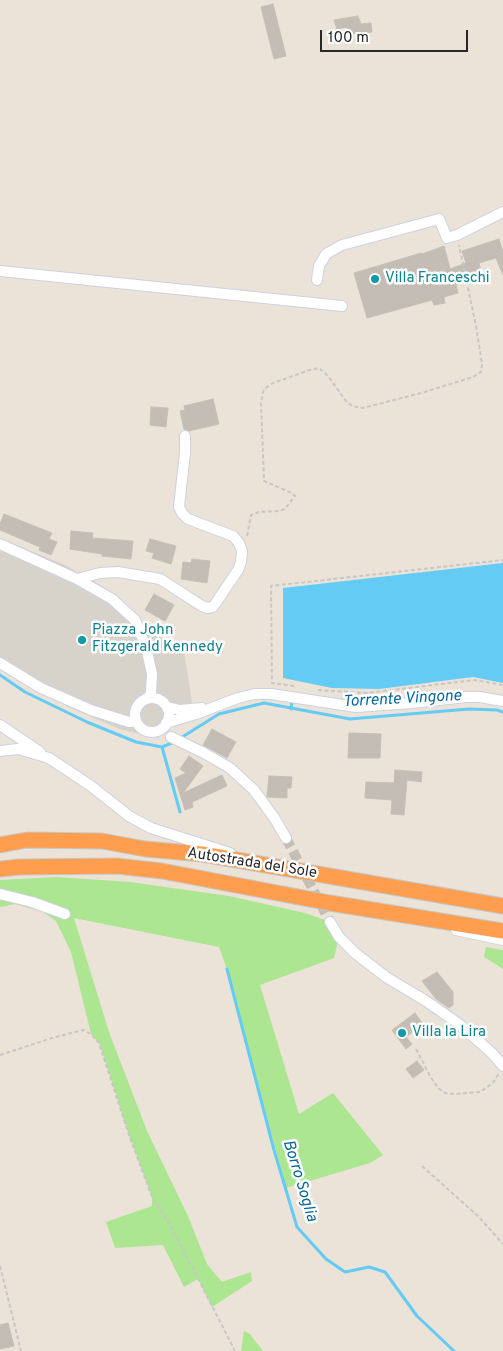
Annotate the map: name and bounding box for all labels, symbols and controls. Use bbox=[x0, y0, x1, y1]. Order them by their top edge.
scale bar bbox=[323, 20, 470, 52]
text: 100 m bbox=[328, 29, 369, 48]
place label: Villa Franceschi bbox=[385, 270, 490, 288]
marker: Villa Franceschi bbox=[369, 273, 381, 285]
place label: Piazza John Fitzgerald Kennedy bbox=[92, 622, 223, 657]
marker: Piazza John Fitzgerald Kennedy bbox=[76, 634, 88, 646]
water label: Torrente Vingone bbox=[342, 687, 462, 713]
street label: Autostrada del Sole bbox=[186, 845, 318, 883]
place label: Villa la Lira bbox=[412, 1024, 486, 1042]
marker: Villa la Lira bbox=[396, 1027, 408, 1039]
water label: Borro Soglia bbox=[277, 1138, 321, 1224]

